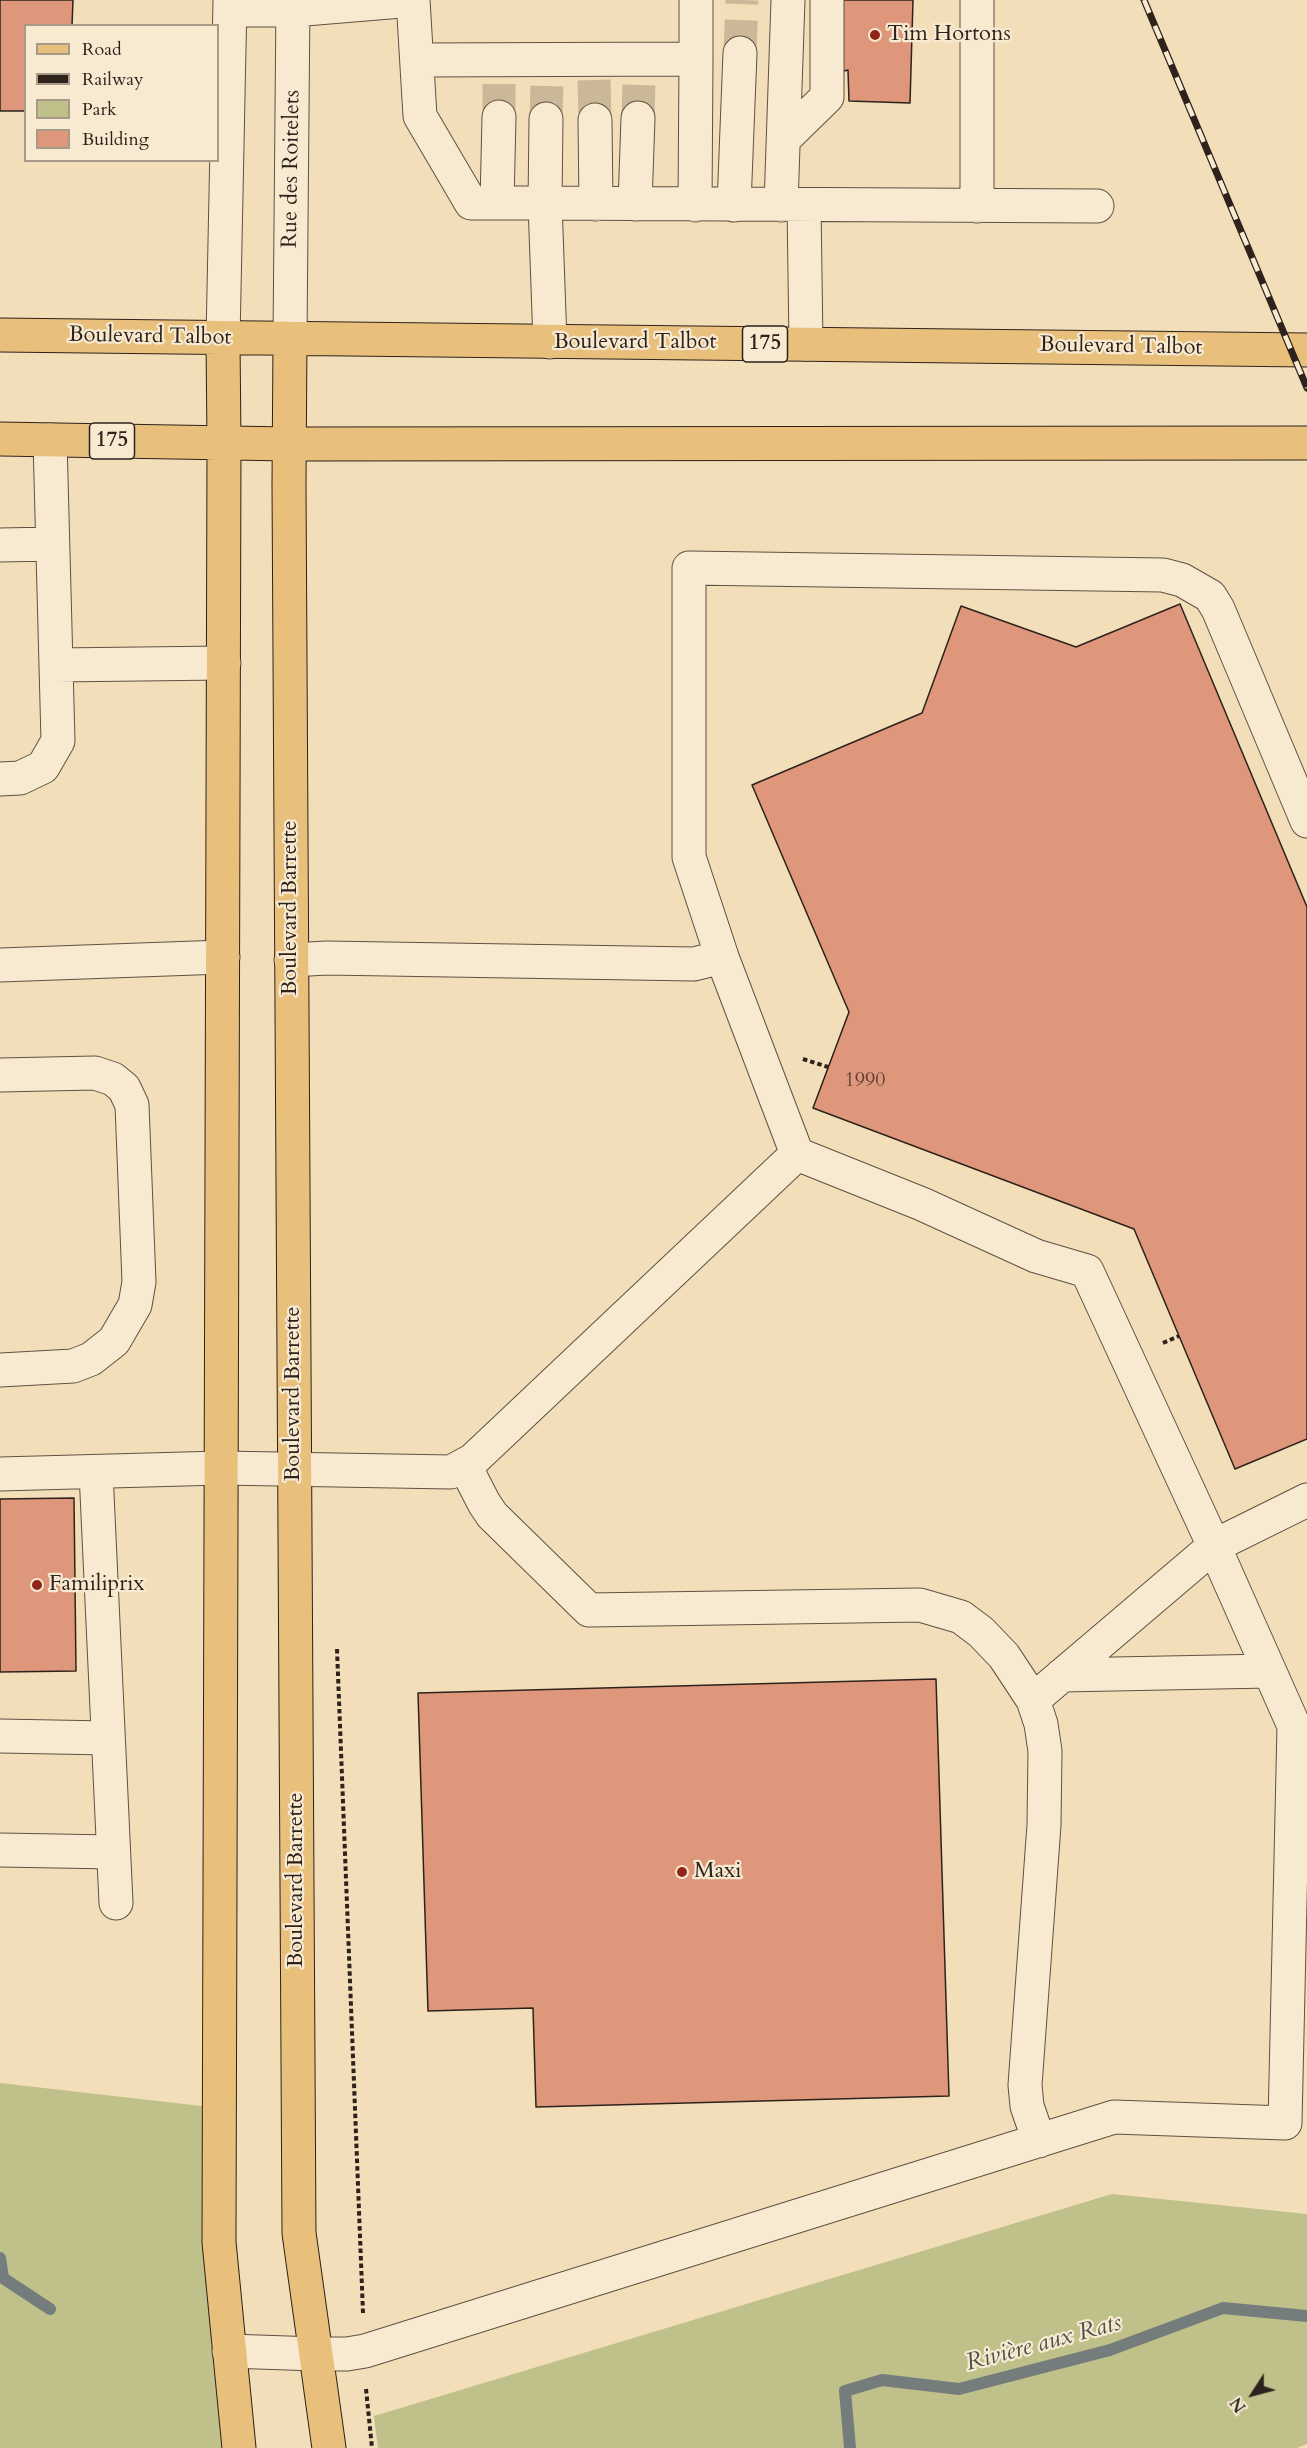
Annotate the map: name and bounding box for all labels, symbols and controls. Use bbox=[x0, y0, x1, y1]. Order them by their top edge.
place label: Tim Hortons bbox=[887, 22, 1011, 48]
legend bbox=[24, 24, 219, 162]
marker: Tim Hortons bbox=[868, 28, 882, 42]
text: Road bbox=[82, 37, 122, 62]
text: Railway bbox=[82, 67, 144, 92]
street label: Rue des Roitelets bbox=[277, 90, 307, 248]
text: Park bbox=[82, 97, 117, 122]
text: Building bbox=[82, 127, 149, 152]
street label: Boulevard Talbot bbox=[68, 322, 232, 352]
road number: 175 bbox=[742, 326, 788, 362]
street label: Boulevard Talbot bbox=[554, 330, 716, 356]
street label: Boulevard Talbot bbox=[1039, 332, 1203, 362]
road number: 175 bbox=[90, 423, 134, 459]
street label: Boulevard Barrette bbox=[278, 820, 304, 996]
house number: 1990 bbox=[845, 1069, 885, 1093]
street label: Boulevard Barrette bbox=[281, 1306, 307, 1482]
place label: Familiprix bbox=[49, 1572, 144, 1598]
marker: Familiprix bbox=[30, 1578, 44, 1592]
street label: Boulevard Barrette bbox=[284, 1792, 310, 1968]
place label: Maxi bbox=[694, 1859, 741, 1885]
marker: Maxi bbox=[675, 1865, 689, 1879]
water label: Rivière aux Rats bbox=[963, 2309, 1125, 2379]
north arrow bbox=[1223, 2364, 1283, 2424]
text: N bbox=[1225, 2393, 1251, 2417]

